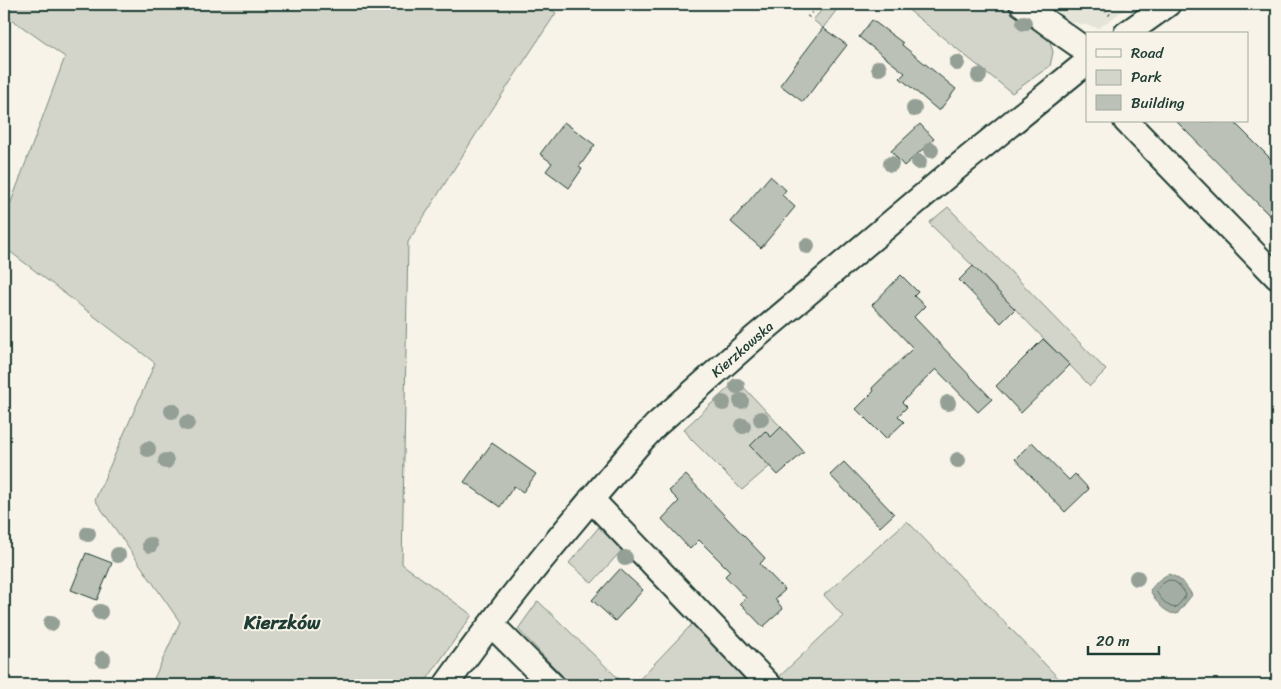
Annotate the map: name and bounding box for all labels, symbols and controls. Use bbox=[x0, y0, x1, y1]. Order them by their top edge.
legend bbox=[1086, 32, 1248, 122]
text: Road bbox=[1131, 40, 1164, 66]
text: Park bbox=[1131, 64, 1162, 90]
text: Building bbox=[1131, 90, 1185, 116]
street label: Kierzkowska bbox=[705, 315, 780, 384]
district label: Kierzków bbox=[243, 606, 321, 639]
scale bar bbox=[1088, 624, 1160, 656]
text: 20 m bbox=[1096, 628, 1130, 654]

